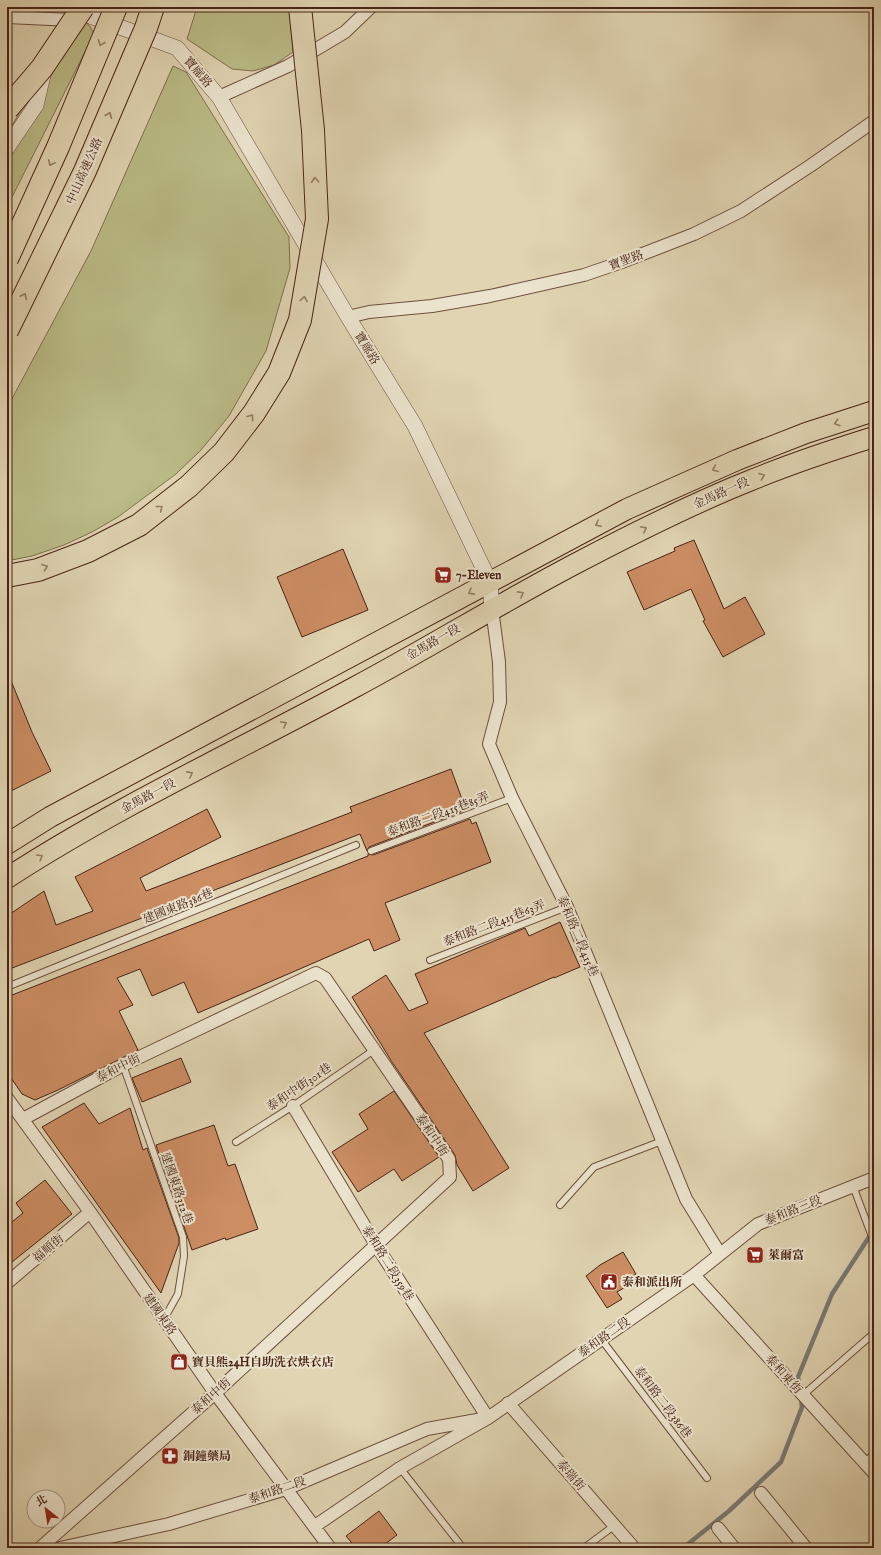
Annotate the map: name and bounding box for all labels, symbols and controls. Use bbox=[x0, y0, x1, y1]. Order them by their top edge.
one-way arrow bbox=[98, 39, 106, 47]
street label: 寶廍路 bbox=[180, 54, 215, 91]
one-way arrow bbox=[104, 112, 112, 120]
street label: 中山高速公路 bbox=[63, 135, 106, 207]
one-way arrow bbox=[48, 159, 56, 166]
one-way arrow bbox=[311, 177, 320, 183]
street label: 寶聖路 bbox=[607, 247, 646, 274]
one-way arrow bbox=[19, 293, 27, 300]
one-way arrow bbox=[299, 296, 308, 302]
street label: 寶廍路 bbox=[351, 329, 382, 368]
one-way arrow bbox=[247, 414, 254, 421]
one-way arrow bbox=[833, 418, 840, 427]
one-way arrow bbox=[712, 464, 720, 472]
one-way arrow bbox=[759, 472, 766, 480]
street label: 金馬路一段 bbox=[691, 474, 752, 513]
one-way arrow bbox=[156, 506, 163, 513]
one-way arrow bbox=[594, 520, 602, 527]
one-way arrow bbox=[640, 526, 647, 534]
one-way arrow bbox=[41, 563, 48, 572]
supermarket icon: 7-Eleven bbox=[433, 565, 453, 585]
place label: 7-Eleven bbox=[456, 568, 502, 583]
one-way arrow bbox=[468, 588, 475, 595]
one-way arrow bbox=[516, 591, 524, 598]
street label: 金馬路一段 bbox=[404, 621, 463, 664]
one-way arrow bbox=[280, 721, 287, 729]
one-way arrow bbox=[186, 771, 193, 778]
street label: 金馬路一段 bbox=[118, 776, 178, 817]
street label: 泰和路二段415巷85弄 bbox=[385, 789, 491, 840]
one-way arrow bbox=[36, 855, 43, 862]
street label: 建國東路386巷 bbox=[141, 886, 215, 927]
street label: 泰和路二段415巷 bbox=[554, 893, 601, 979]
street label: 泰和路二段415巷63弄 bbox=[441, 897, 547, 950]
street label: 泰和中街 bbox=[93, 1050, 144, 1086]
street label: 泰和中街301巷 bbox=[264, 1060, 334, 1115]
street label: 泰和中街 bbox=[412, 1111, 452, 1160]
street label: 建國東路312巷 bbox=[157, 1150, 196, 1226]
street label: 泰和路三段 bbox=[763, 1192, 824, 1229]
street label: 泰和路二段359巷 bbox=[358, 1223, 417, 1304]
street label: 福順街 bbox=[30, 1230, 68, 1266]
supermarket icon: 萊爾富 bbox=[745, 1245, 765, 1265]
place label: 萊爾富 bbox=[768, 1248, 804, 1263]
public building icon: 泰和派出所 bbox=[599, 1272, 619, 1292]
place label: 泰和派出所 bbox=[622, 1275, 682, 1290]
street label: 建國東路 bbox=[140, 1290, 180, 1338]
street label: 泰和路二段 bbox=[575, 1314, 633, 1361]
street label: 泰和東街 bbox=[762, 1351, 806, 1398]
shop icon: 寶貝熊24H自助洗衣烘衣店 bbox=[169, 1352, 189, 1372]
place label: 寶貝熊24H自助洗衣烘衣店 bbox=[192, 1355, 334, 1370]
street label: 泰和路二段386巷 bbox=[631, 1363, 695, 1441]
street label: 泰和中街 bbox=[188, 1374, 235, 1418]
pharmacy icon: 銅鐘藥局 bbox=[160, 1446, 180, 1466]
place label: 銅鐘藥局 bbox=[183, 1449, 231, 1464]
street label: 泰瑞街 bbox=[553, 1457, 589, 1495]
street label: 泰和路二段 bbox=[246, 1474, 308, 1507]
north arrow bbox=[26, 1489, 66, 1529]
text: 北 bbox=[33, 1492, 50, 1510]

